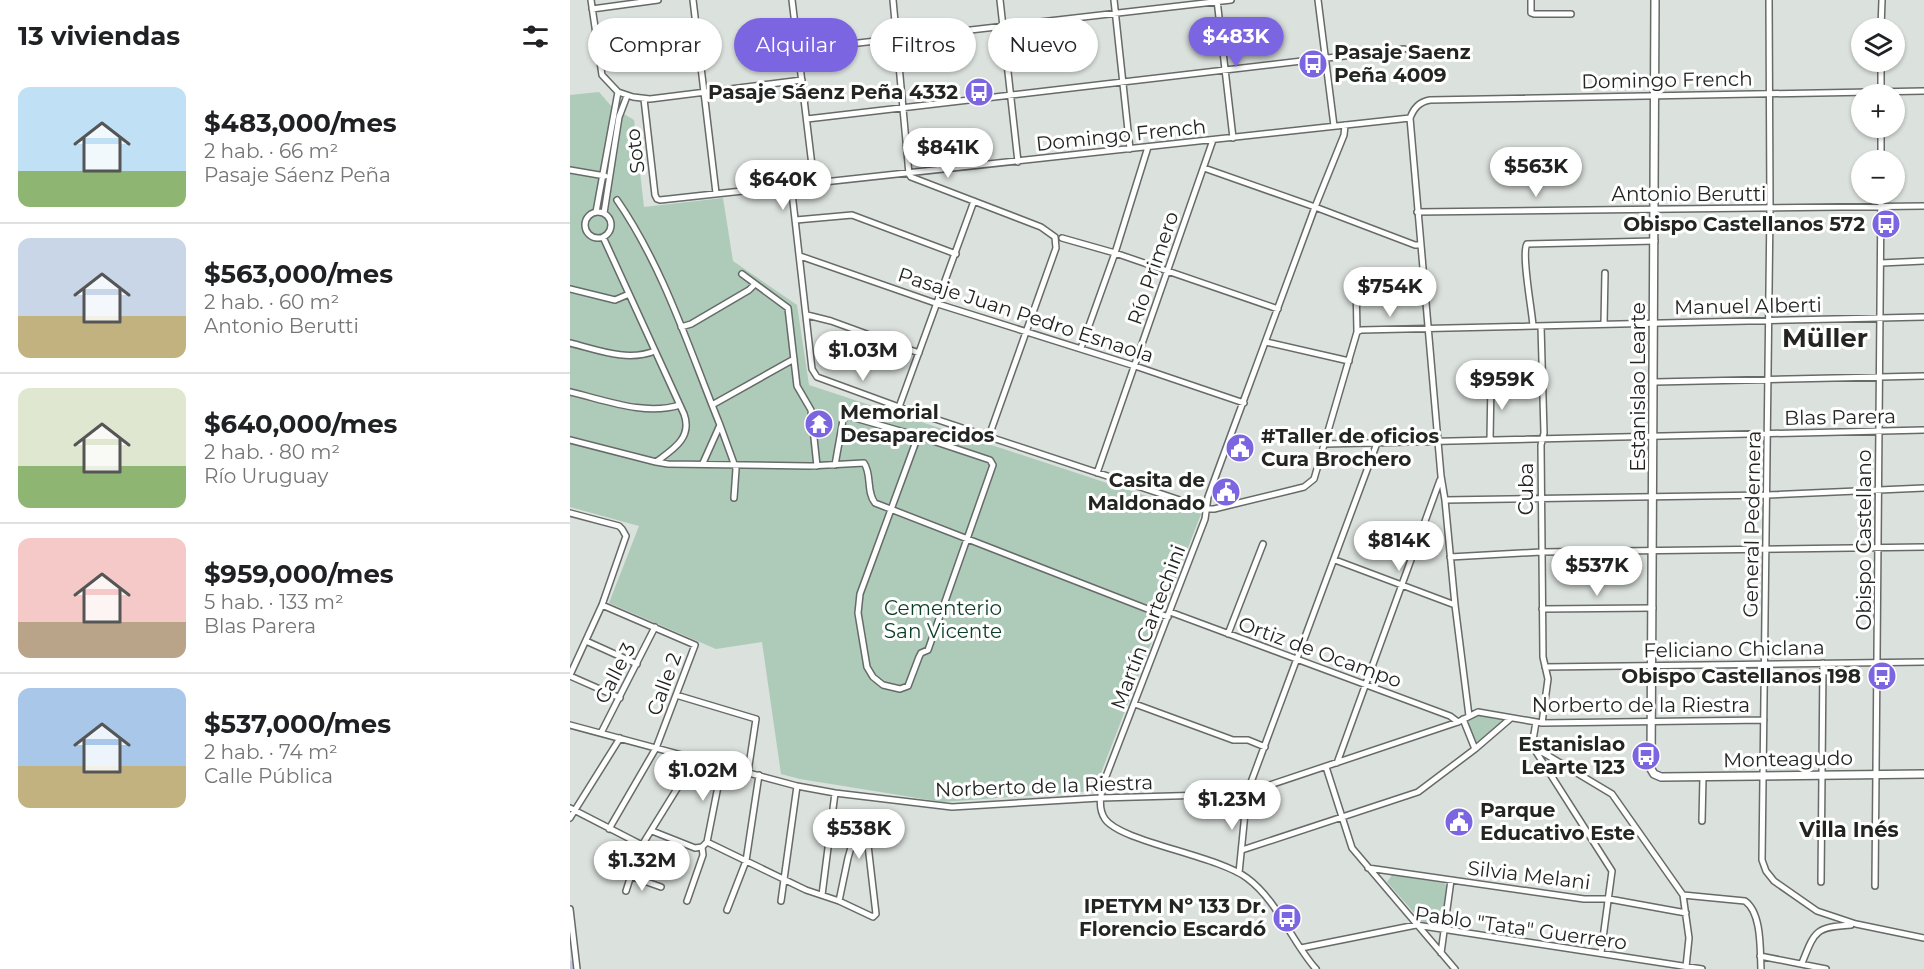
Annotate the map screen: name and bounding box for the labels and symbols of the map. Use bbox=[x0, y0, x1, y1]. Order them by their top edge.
pin: $483K bbox=[1194, 17, 1278, 68]
place label: Pasaje Saenz Peña 4009 bbox=[1334, 40, 1471, 87]
bus stop icon: Pasaje Saenz Peña 4009 bbox=[1297, 48, 1329, 80]
street label: Domingo French bbox=[1581, 67, 1753, 93]
bus stop icon: Pasaje Sáenz Peña 4332 bbox=[963, 76, 995, 108]
place label: Pasaje Sáenz Peña 4332 bbox=[708, 80, 958, 104]
street label: Domingo French bbox=[1035, 114, 1207, 156]
street label: Soto bbox=[620, 127, 650, 175]
pin: $841K bbox=[906, 128, 990, 179]
pin: $563K bbox=[1494, 147, 1578, 198]
pin: $640K bbox=[741, 160, 825, 211]
street label: Antonio Berutti bbox=[1612, 182, 1766, 206]
street label: Río Primero bbox=[1122, 208, 1184, 328]
bus stop icon: Obispo Castellanos 572 bbox=[1870, 208, 1902, 240]
place label: Obispo Castellanos 572 bbox=[1623, 212, 1865, 236]
street label: Pasaje Juan Pedro Esnaola bbox=[895, 262, 1157, 368]
pin: $754K bbox=[1348, 267, 1432, 318]
street label: Manuel Alberti bbox=[1674, 293, 1822, 319]
street label: Estanislao Learte bbox=[1626, 302, 1650, 472]
district label: Müller bbox=[1782, 322, 1868, 354]
pin: $1.03M bbox=[814, 331, 912, 382]
pin: $959K bbox=[1460, 360, 1544, 411]
place label: Memorial Desaparecidos bbox=[840, 400, 995, 447]
street label: Blas Parera bbox=[1784, 404, 1896, 430]
temple icon: Memorial Desaparecidos bbox=[803, 408, 835, 440]
place label: #Taller de oficios Cura Brochero bbox=[1261, 424, 1439, 471]
street label: General Pedernera bbox=[1738, 430, 1766, 618]
public building icon: #Taller de oficios Cura Brochero bbox=[1224, 432, 1256, 464]
street label: Obispo Castellano bbox=[1852, 450, 1876, 630]
street label: Cuba bbox=[1514, 463, 1538, 515]
place label: Casita de Maldonado bbox=[1087, 468, 1205, 515]
public building icon: Casita de Maldonado bbox=[1210, 476, 1242, 508]
pin: $814K bbox=[1357, 521, 1441, 572]
street label: Martín Cartechini bbox=[1106, 541, 1190, 713]
pin: $537K bbox=[1555, 546, 1639, 597]
park label: Cementerio San Vicente bbox=[884, 596, 1002, 643]
street label: Ortiz de Ocampo bbox=[1235, 611, 1405, 693]
street label: Feliciano Chiclana bbox=[1643, 635, 1825, 663]
street label: Calle 3 bbox=[590, 639, 640, 707]
street label: Calle 2 bbox=[642, 649, 686, 719]
bus stop icon: Obispo Castellanos 198 bbox=[1866, 660, 1898, 692]
place label: Obispo Castellanos 198 bbox=[1621, 664, 1861, 688]
street label: Norberto de la Riestra bbox=[1532, 693, 1750, 717]
place label: Estanislao Learte 123 bbox=[1518, 732, 1625, 779]
bus stop icon: Estanislao Learte 123 bbox=[1630, 740, 1662, 772]
street label: Monteagudo bbox=[1723, 746, 1853, 772]
pin: $1.02M bbox=[654, 751, 752, 802]
street label: Norberto de la Riestra bbox=[935, 770, 1153, 802]
pin: $1.23M bbox=[1183, 780, 1281, 831]
place label: Parque Educativo Este bbox=[1480, 798, 1635, 845]
public building icon: Parque Educativo Este bbox=[1443, 806, 1475, 838]
pin: $538K bbox=[817, 809, 901, 860]
district label: Villa Inés bbox=[1798, 817, 1899, 842]
pin: $1.32M bbox=[593, 841, 691, 892]
street label: Silvia Melani bbox=[1466, 856, 1592, 894]
place label: IPETYM Nº 133 Dr. Florencio Escardó bbox=[1079, 894, 1266, 941]
street label: Pablo "Tata" Guerrero bbox=[1413, 901, 1629, 955]
bus stop icon: IPETYM Nº 133 Dr. Florencio Escardó bbox=[1271, 902, 1303, 934]

